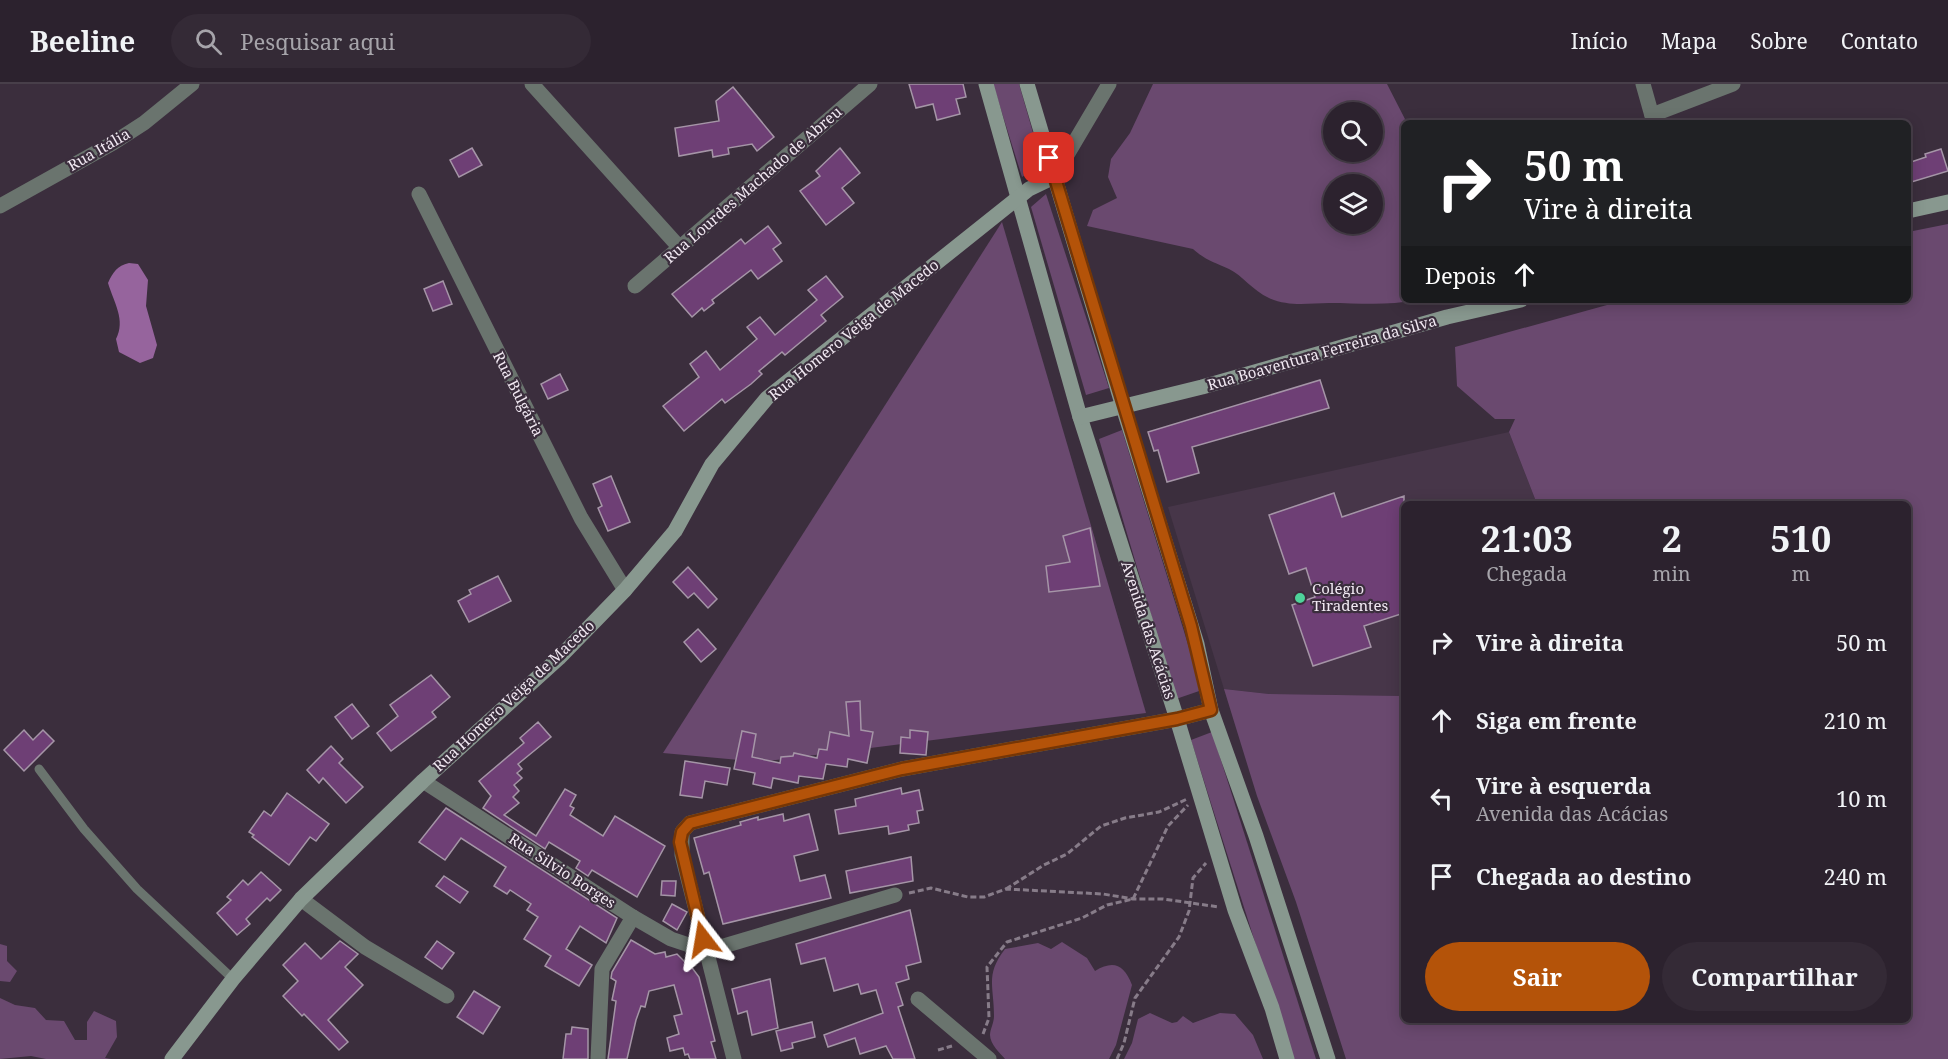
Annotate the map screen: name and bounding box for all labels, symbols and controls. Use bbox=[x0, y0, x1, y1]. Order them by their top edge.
search box bbox=[171, 14, 591, 68]
text: Beeline bbox=[30, 22, 135, 60]
icon: search bbox=[192, 25, 225, 58]
text: Pesquisar aqui bbox=[240, 26, 395, 56]
text: Início bbox=[1571, 27, 1628, 55]
text: Mapa bbox=[1661, 27, 1717, 55]
text: Sobre bbox=[1750, 27, 1808, 55]
text: Contato bbox=[1841, 27, 1918, 55]
street label: Rua Lourdes Machado de Abreu bbox=[659, 101, 846, 267]
map controls bbox=[1323, 102, 1383, 234]
button: search bbox=[1323, 102, 1383, 162]
street label: Rua Itália bbox=[64, 123, 133, 175]
pin bbox=[1023, 132, 1074, 183]
text: 50 m bbox=[1524, 136, 1624, 193]
icon: arrive bbox=[1032, 141, 1065, 174]
icon: right bbox=[1425, 144, 1503, 222]
button: layers bbox=[1323, 174, 1383, 234]
text: Vire à direita bbox=[1524, 190, 1693, 227]
street label: Rua Homero Veiga de Macedo bbox=[764, 254, 943, 404]
icon: ahead bbox=[1508, 258, 1541, 291]
text: Depois bbox=[1425, 260, 1496, 290]
street label: Rua Boaventura Ferreira da Silva bbox=[1205, 310, 1439, 394]
street label: Rua Bulgária bbox=[489, 348, 549, 439]
text: 21:03 bbox=[1481, 514, 1573, 563]
text: 2 bbox=[1661, 514, 1682, 563]
text: 510 bbox=[1770, 514, 1831, 563]
street label: Avenida das Acácias bbox=[1117, 558, 1181, 702]
text: Chegada bbox=[1486, 560, 1567, 587]
text: min bbox=[1653, 560, 1691, 587]
text: m bbox=[1791, 560, 1810, 587]
place label: Colégio Tiradentes bbox=[1312, 578, 1388, 615]
marker: Colégio Tiradentes bbox=[1293, 591, 1307, 605]
street label: Rua Homero Veiga de Macedo bbox=[428, 615, 598, 775]
icon: right bbox=[1425, 626, 1458, 659]
text: Vire à direita bbox=[1476, 627, 1624, 657]
text: 50 m bbox=[1836, 627, 1887, 657]
icon: ahead bbox=[1425, 704, 1458, 737]
text: Siga em frente bbox=[1476, 705, 1637, 735]
text: 210 m bbox=[1824, 705, 1887, 735]
text: Vire à esquerda bbox=[1476, 770, 1652, 800]
icon: left bbox=[1425, 782, 1458, 815]
text: 10 m bbox=[1836, 783, 1887, 813]
text: Avenida das Acácias bbox=[1476, 800, 1668, 827]
street label: Rua Silvio Borges bbox=[505, 828, 620, 912]
icon: arrive bbox=[1425, 860, 1458, 893]
text: Chegada ao destino bbox=[1476, 861, 1691, 891]
text: 240 m bbox=[1824, 861, 1887, 891]
position arrow bbox=[671, 907, 735, 971]
button: Sair bbox=[1425, 942, 1650, 1011]
button: Compartilhar bbox=[1662, 942, 1887, 1011]

